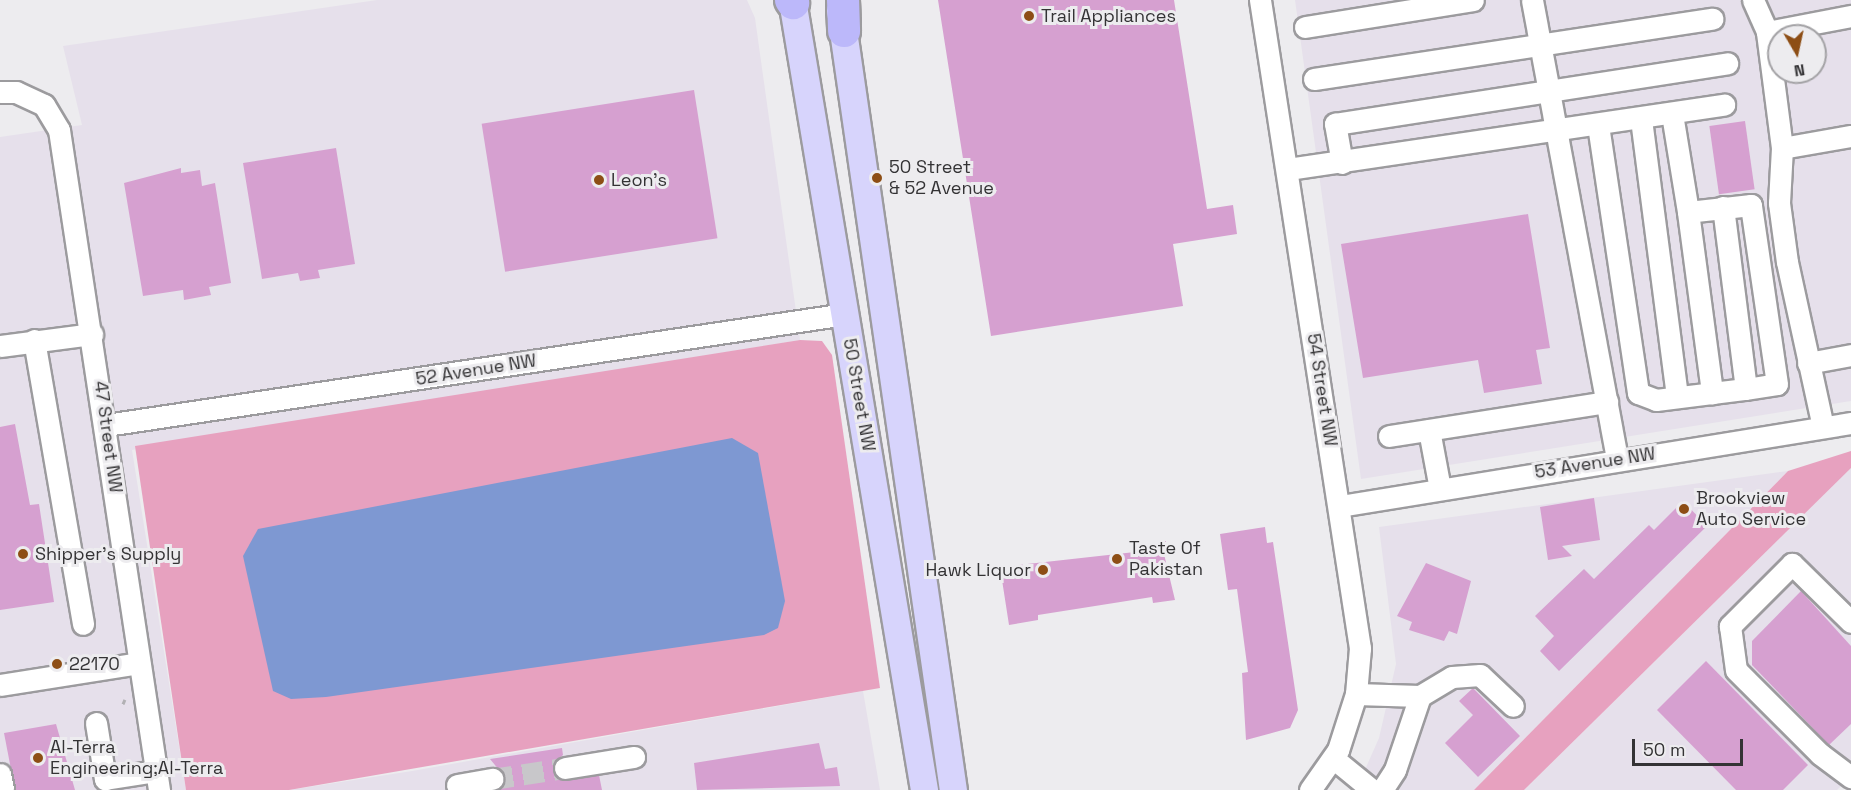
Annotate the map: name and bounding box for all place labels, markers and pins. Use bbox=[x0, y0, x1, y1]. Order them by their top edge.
place label: Trail Appliances bbox=[1041, 5, 1176, 27]
marker: Trail Appliances bbox=[1022, 9, 1036, 23]
place label: 50 Street & 52 Avenue bbox=[889, 157, 994, 200]
place label: Leon's bbox=[611, 169, 667, 191]
marker: 50 Street & 52 Avenue bbox=[870, 171, 884, 185]
marker: Leon's bbox=[592, 173, 606, 187]
place label: Brookview Auto Service bbox=[1696, 488, 1806, 530]
marker: Brookview Auto Service bbox=[1677, 502, 1691, 516]
place label: Taste Of Pakistan bbox=[1129, 538, 1203, 580]
place label: Shipper's Supply bbox=[35, 543, 181, 565]
marker: Shipper's Supply bbox=[16, 547, 30, 561]
marker: Taste Of Pakistan bbox=[1110, 552, 1124, 566]
place label: Hawk Liquor bbox=[926, 559, 1031, 581]
marker: Hawk Liquor bbox=[1036, 563, 1050, 577]
place label: 22170 bbox=[69, 653, 120, 675]
marker: 22170 bbox=[50, 657, 64, 671]
place label: Al-Terra Engineering;Al-Terra bbox=[50, 737, 223, 780]
marker: Al-Terra Engineering;Al-Terra bbox=[31, 751, 45, 765]

